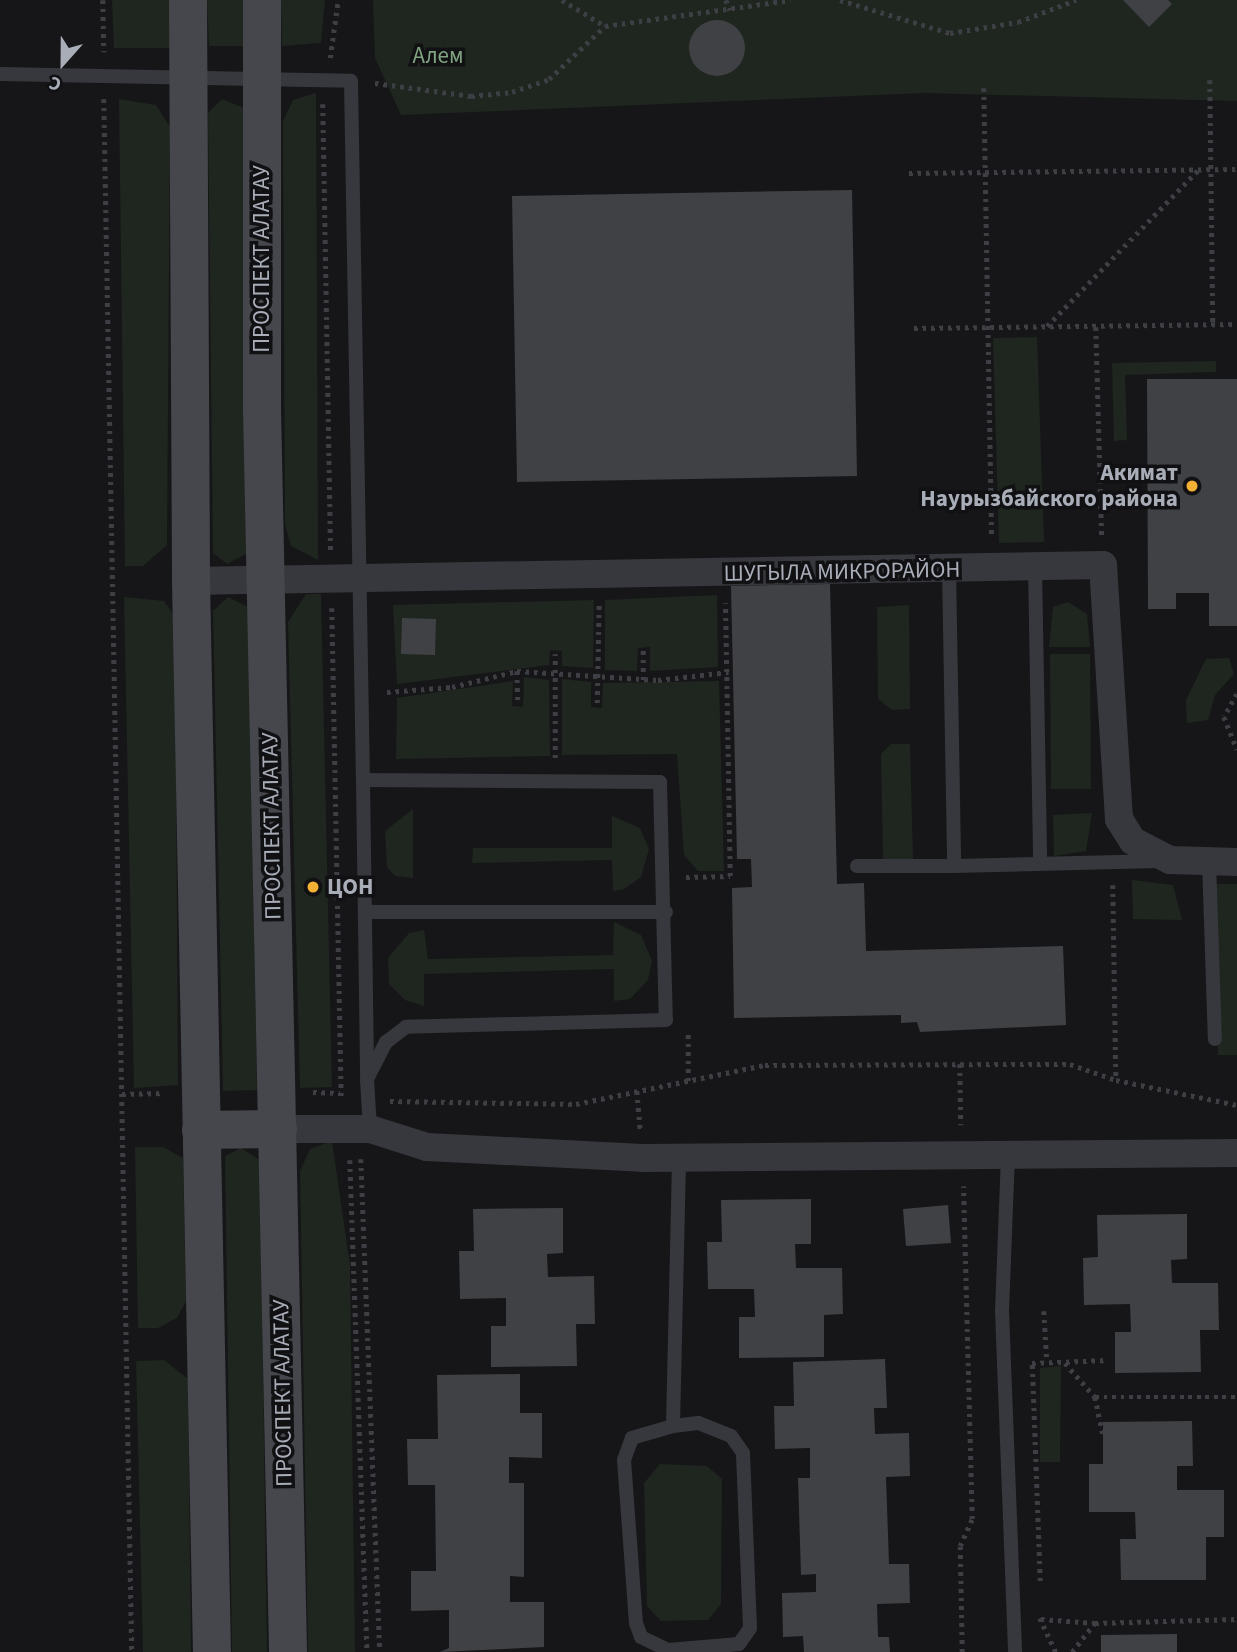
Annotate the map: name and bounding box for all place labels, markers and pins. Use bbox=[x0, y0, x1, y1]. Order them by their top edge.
place label: Акимат Наурызбайского района bbox=[920, 459, 1178, 513]
marker: Акимат Наурызбайского района bbox=[1184, 478, 1200, 494]
place label: ЦОН bbox=[327, 873, 373, 901]
marker: ЦОН bbox=[305, 879, 321, 895]

